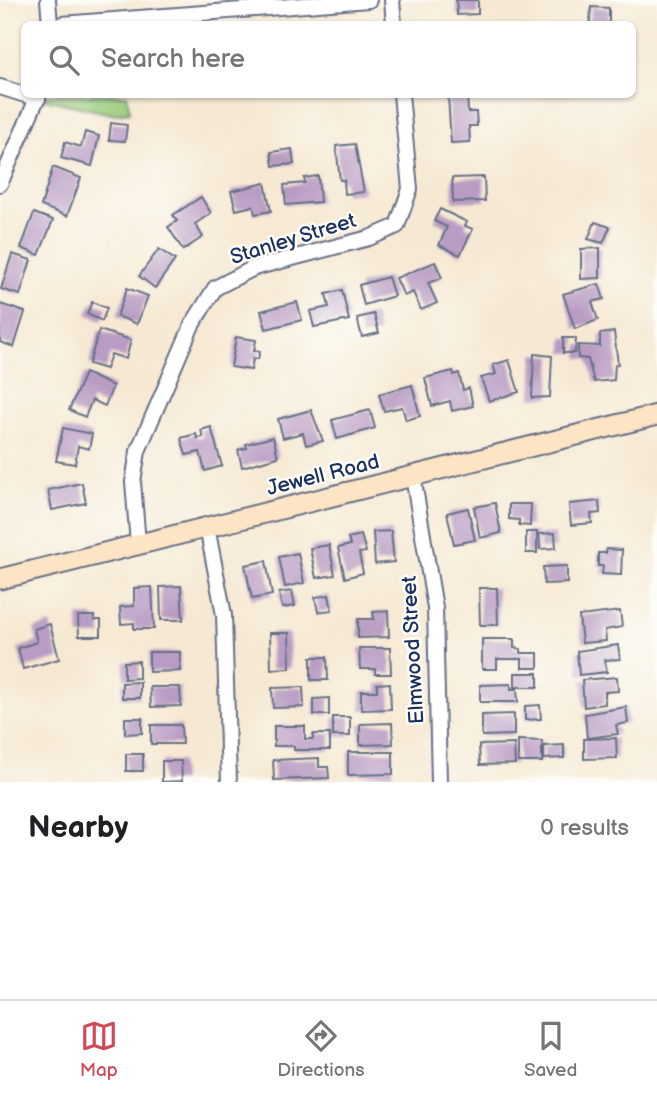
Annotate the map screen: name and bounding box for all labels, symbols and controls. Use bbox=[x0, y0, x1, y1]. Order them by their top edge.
search box bbox=[21, 21, 636, 98]
icon: search bbox=[45, 41, 83, 79]
text: Search here bbox=[101, 44, 245, 75]
street label: Stanley Street bbox=[227, 208, 359, 270]
street label: Jewell Road bbox=[264, 449, 382, 501]
street label: Elmwood Street bbox=[397, 575, 429, 725]
text: Nearby bbox=[28, 810, 128, 846]
text: 0 results bbox=[540, 814, 629, 842]
tab: Map bbox=[80, 1017, 118, 1082]
tab: Directions bbox=[277, 1017, 365, 1082]
tab: Saved bbox=[524, 1017, 577, 1082]

